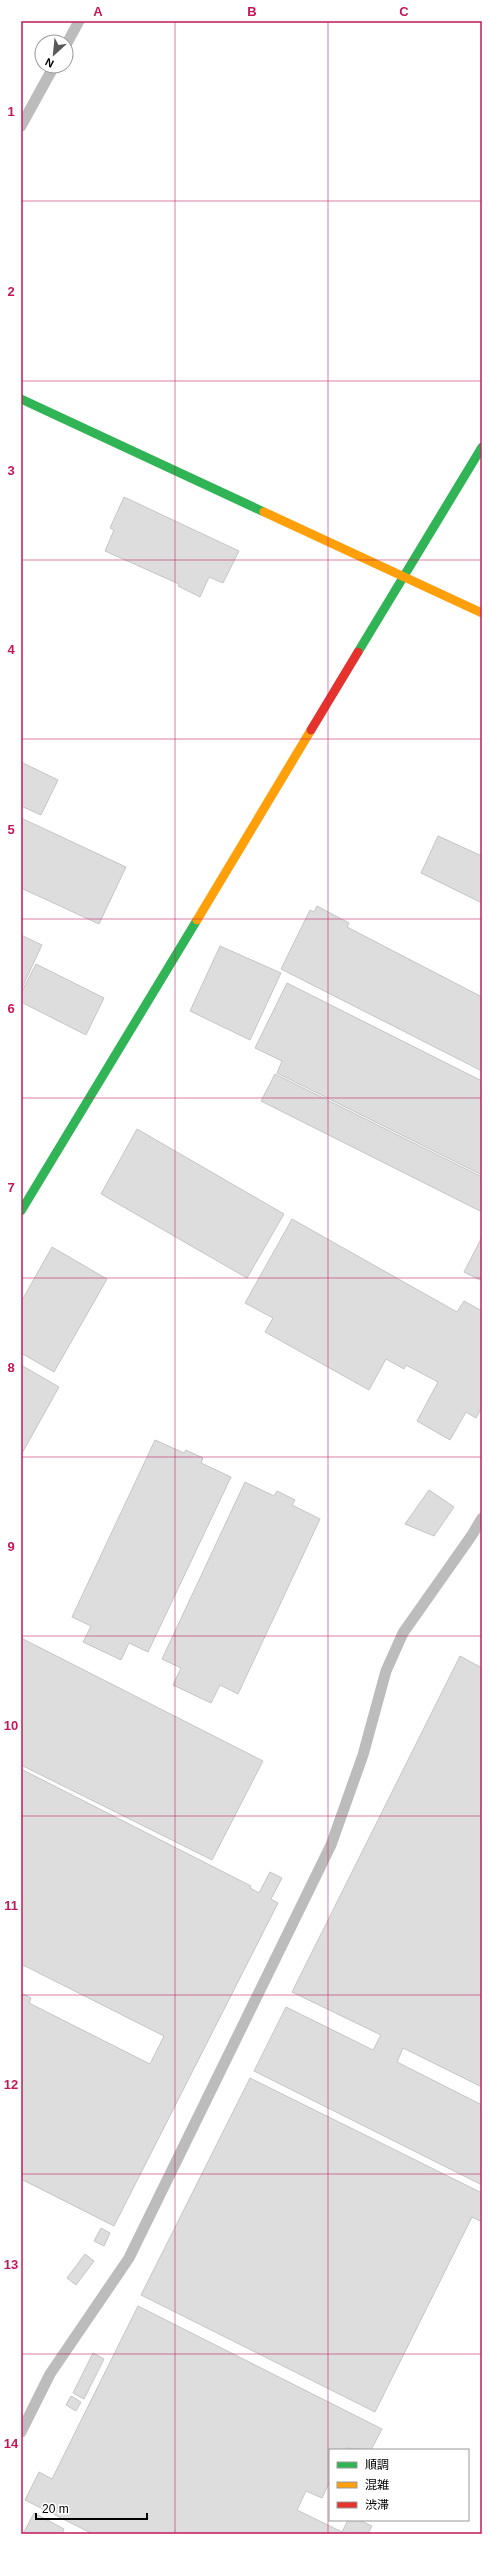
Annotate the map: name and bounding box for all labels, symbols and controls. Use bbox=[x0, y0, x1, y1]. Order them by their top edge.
text: A bbox=[93, 4, 103, 19]
text: B bbox=[247, 4, 257, 19]
text: C bbox=[399, 4, 409, 19]
north arrow bbox=[34, 34, 74, 74]
text: N bbox=[43, 56, 56, 70]
text: 1 bbox=[7, 104, 15, 119]
text: 2 bbox=[7, 284, 15, 299]
text: 3 bbox=[7, 463, 15, 478]
text: 4 bbox=[7, 642, 15, 657]
text: 5 bbox=[7, 822, 15, 837]
text: 6 bbox=[7, 1001, 15, 1016]
text: 7 bbox=[7, 1180, 15, 1195]
text: 8 bbox=[7, 1360, 15, 1375]
text: 9 bbox=[7, 1539, 15, 1554]
text: 10 bbox=[4, 1718, 18, 1733]
text: 11 bbox=[4, 1898, 18, 1913]
text: 12 bbox=[4, 2077, 18, 2092]
text: 13 bbox=[4, 2257, 18, 2272]
text: 14 bbox=[4, 2436, 19, 2451]
legend bbox=[329, 2449, 469, 2521]
text: 順調 bbox=[365, 2458, 389, 2472]
text: 混雑 bbox=[365, 2478, 389, 2492]
scale bar bbox=[36, 2495, 147, 2521]
text: 渋滞 bbox=[365, 2498, 389, 2512]
text: 20 m bbox=[42, 2502, 69, 2516]

